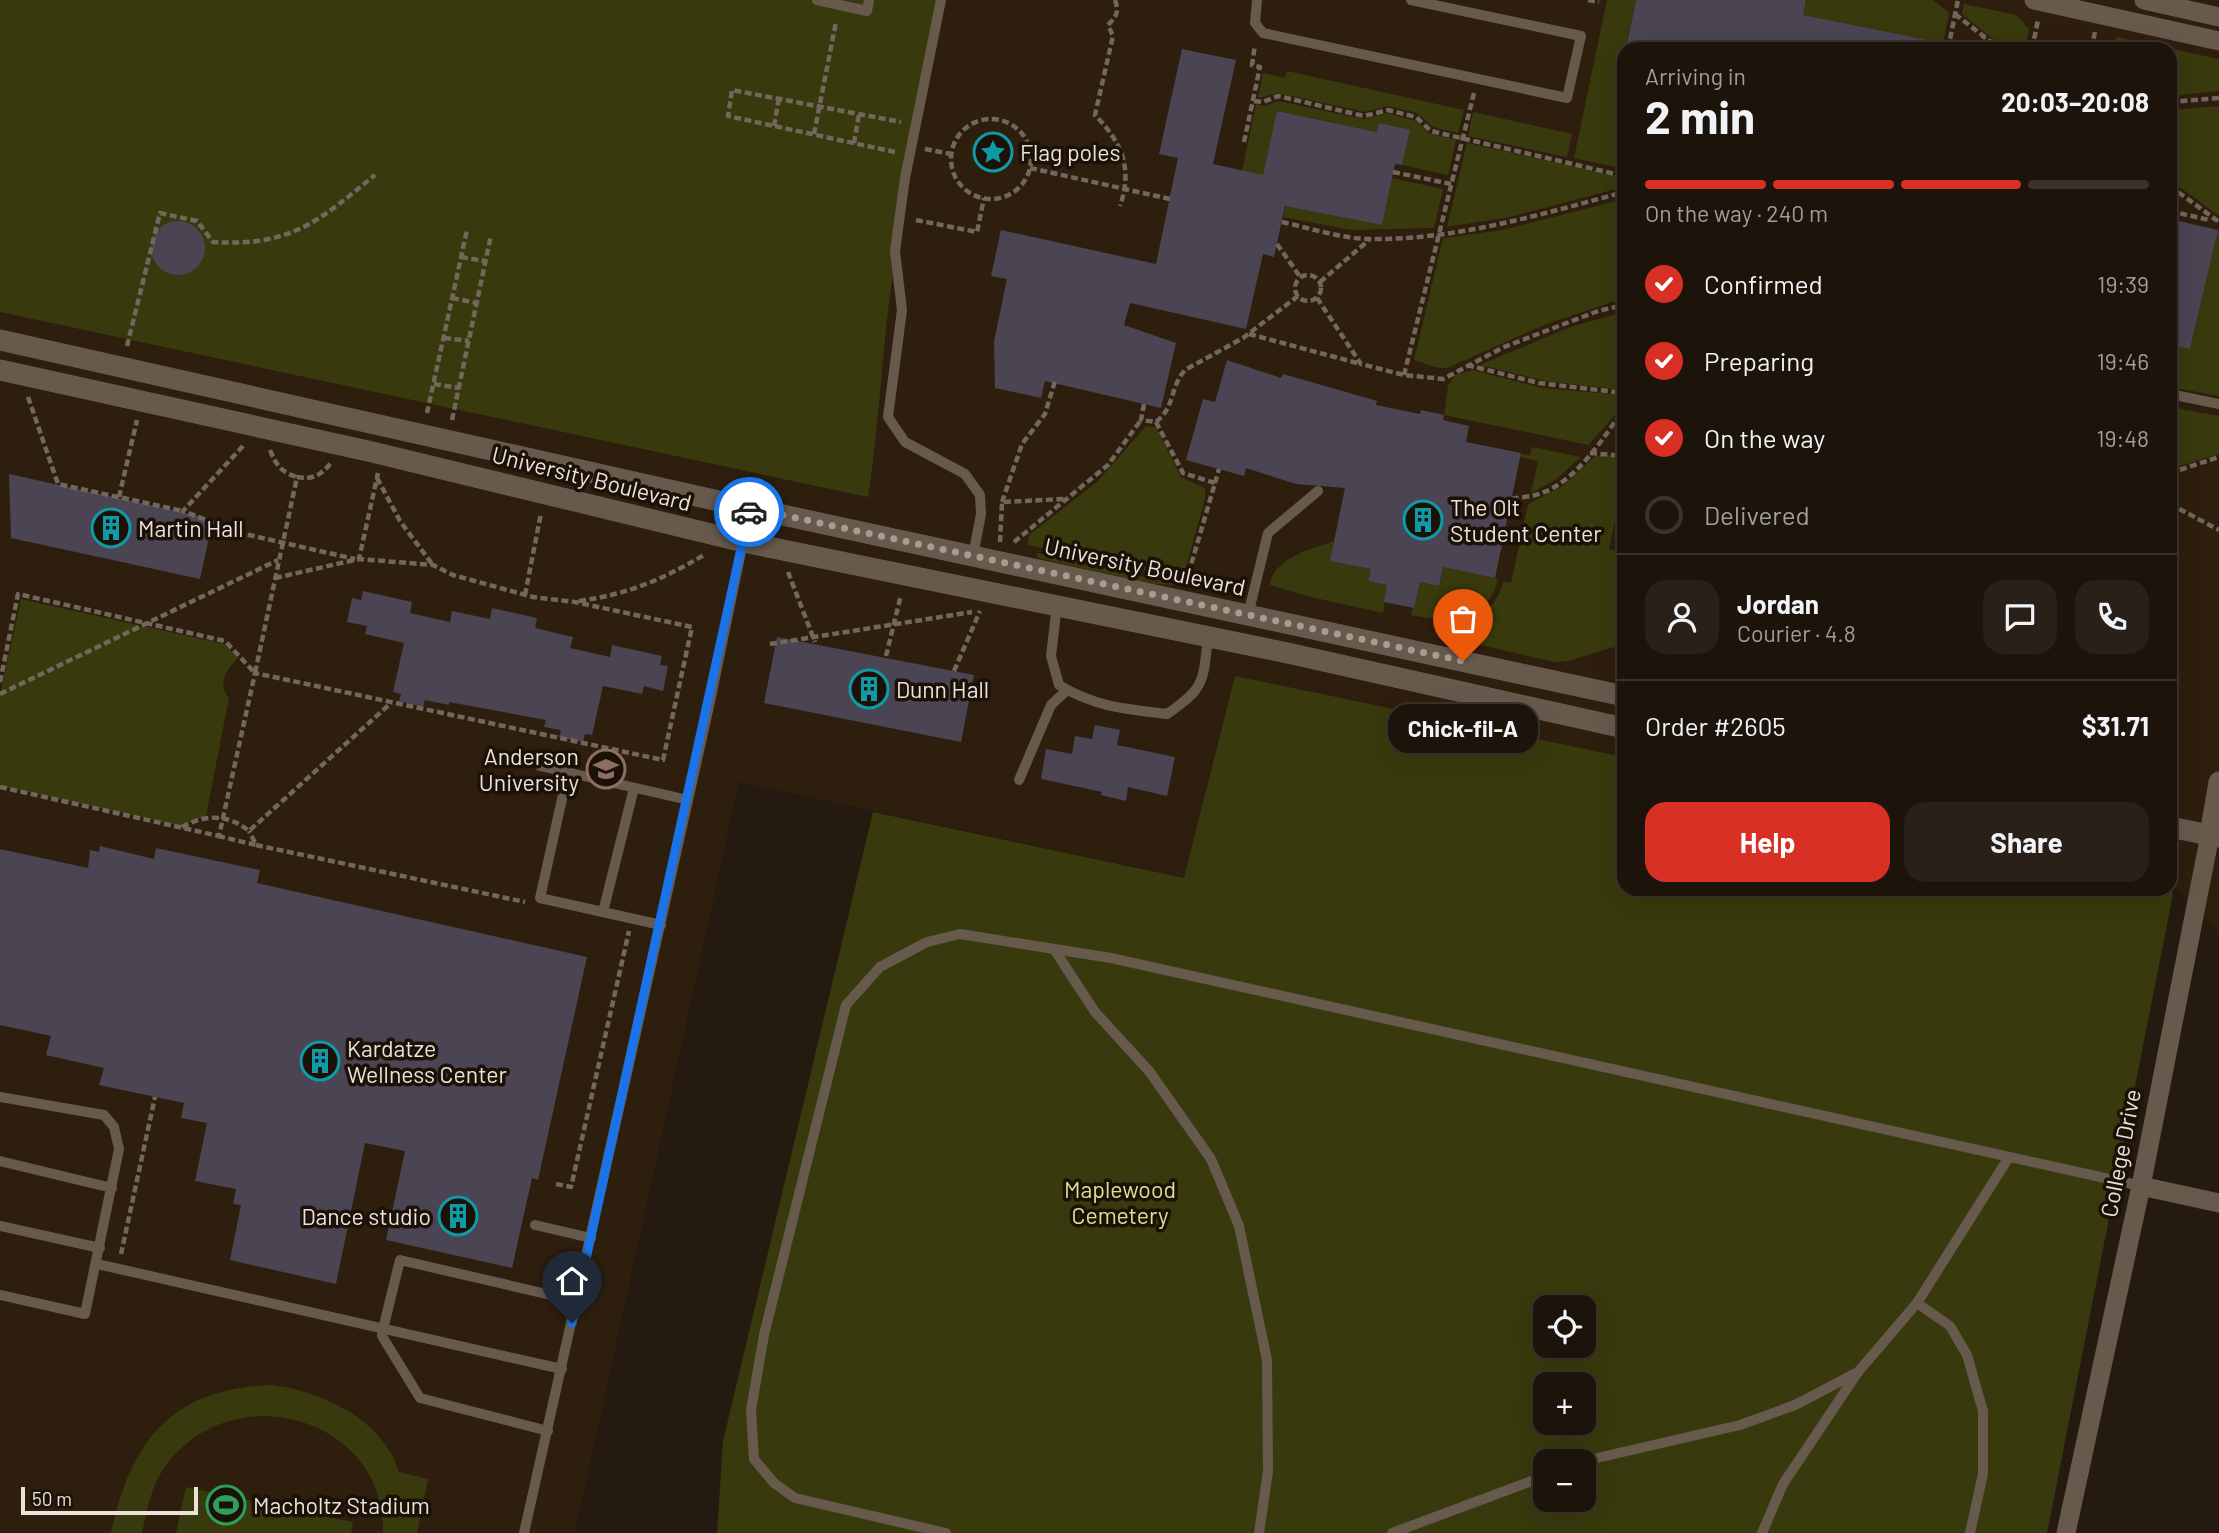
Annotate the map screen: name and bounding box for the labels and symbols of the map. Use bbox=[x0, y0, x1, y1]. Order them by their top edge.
place icon: Flag poles bbox=[972, 131, 1014, 173]
place label: Flag poles bbox=[1020, 138, 1121, 166]
street label: University Boulevard bbox=[489, 440, 695, 516]
courier bbox=[714, 477, 784, 547]
place label: The Olt Student Center bbox=[1450, 493, 1602, 547]
building icon: The Olt Student Center bbox=[1402, 499, 1444, 541]
building icon: Martin Hall bbox=[90, 507, 132, 549]
place label: Martin Hall bbox=[138, 514, 244, 542]
street label: University Boulevard bbox=[1042, 531, 1248, 601]
pin bbox=[1433, 589, 1493, 661]
building icon: Dunn Hall bbox=[848, 668, 890, 710]
place label: Dunn Hall bbox=[896, 675, 989, 703]
callout: Chick-fil-A bbox=[1388, 703, 1538, 752]
place label: Anderson University bbox=[479, 742, 579, 796]
school or university icon: Anderson University bbox=[585, 748, 627, 790]
place label: Kardatze Wellness Center bbox=[347, 1034, 507, 1088]
building icon: Kardatze Wellness Center bbox=[299, 1040, 341, 1082]
street label: College Drive bbox=[2094, 1087, 2146, 1219]
park label: Maplewood Cemetery bbox=[1064, 1175, 1176, 1229]
building icon: Dance studio bbox=[437, 1195, 479, 1237]
place label: Dance studio bbox=[301, 1202, 431, 1230]
pin bbox=[542, 1251, 602, 1323]
scale bar bbox=[21, 1484, 198, 1516]
sports icon: Macholtz Stadium bbox=[205, 1484, 247, 1526]
place label: Macholtz Stadium bbox=[253, 1491, 430, 1519]

